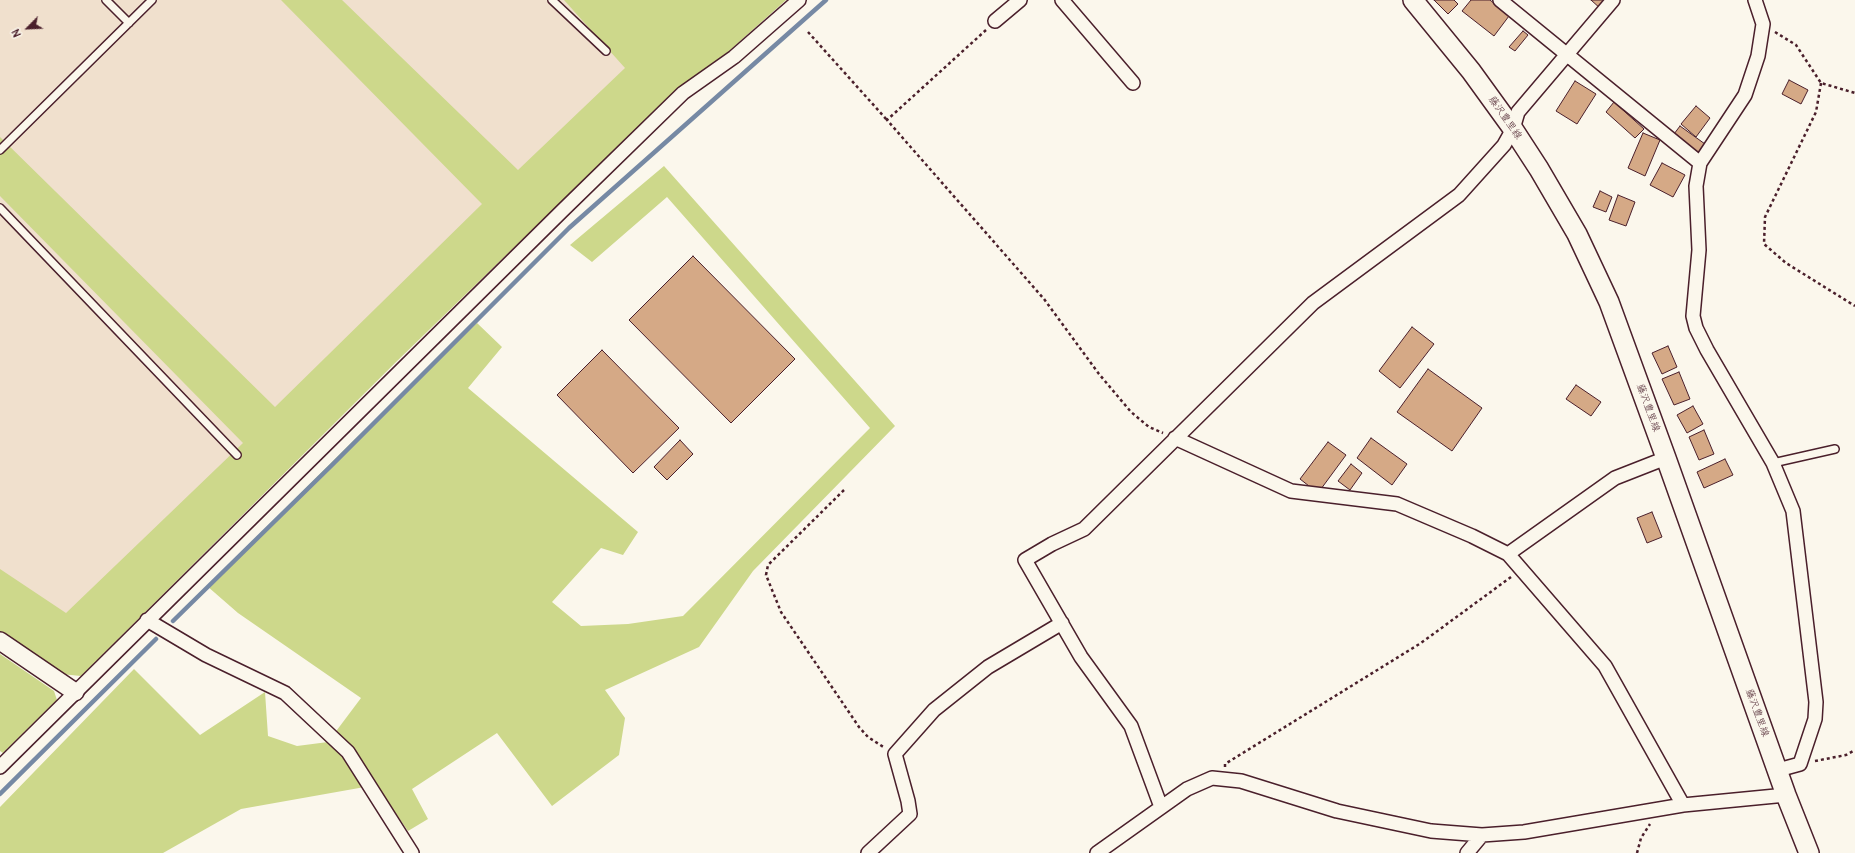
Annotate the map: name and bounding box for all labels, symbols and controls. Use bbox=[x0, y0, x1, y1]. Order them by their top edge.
north arrow bbox=[8, 8, 48, 48]
text: N bbox=[9, 27, 24, 39]
street label: 藤沢豊里線 bbox=[1486, 94, 1524, 142]
street label: 藤沢豊里線 bbox=[1634, 382, 1662, 434]
street label: 藤沢豊里線 bbox=[1743, 687, 1771, 739]

